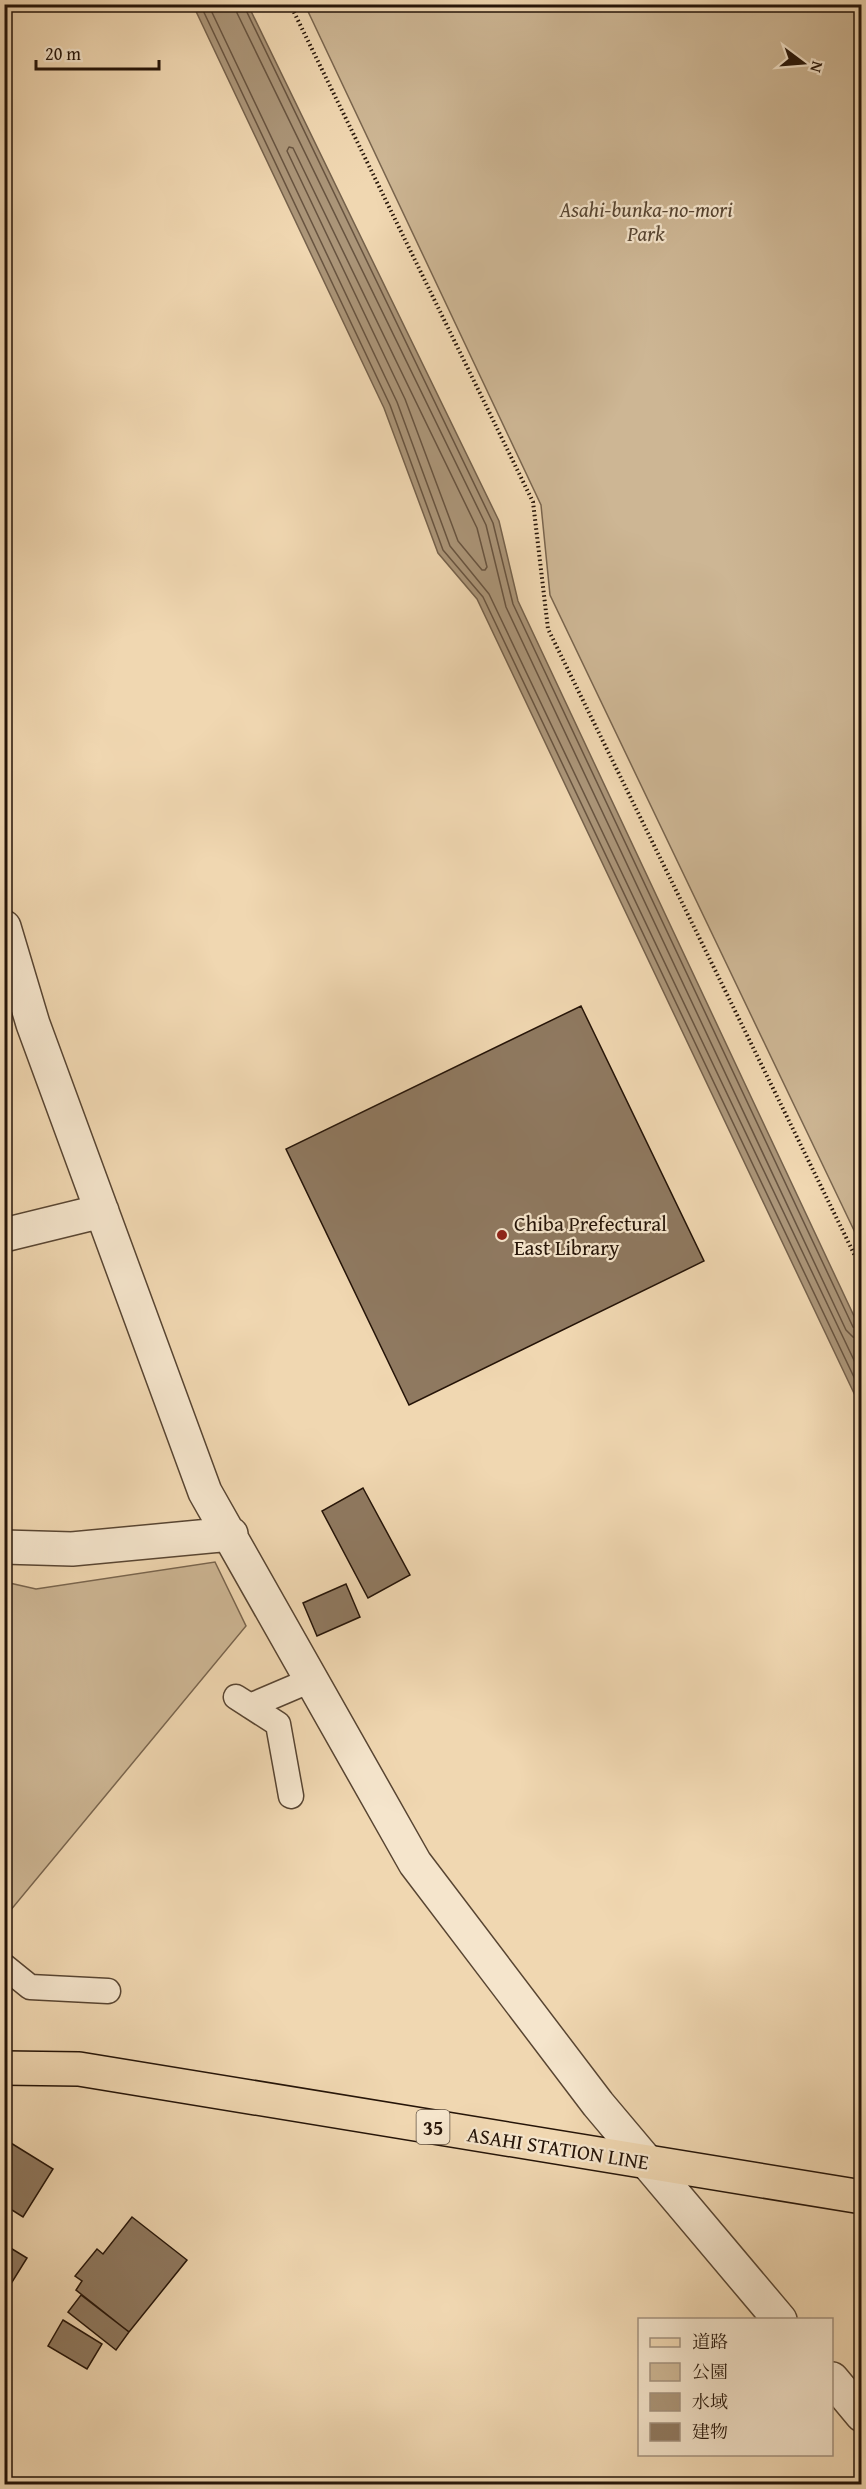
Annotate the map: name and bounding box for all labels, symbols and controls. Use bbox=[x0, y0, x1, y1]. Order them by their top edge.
scale bar bbox=[36, 33, 159, 71]
north arrow bbox=[773, 33, 833, 93]
text: 20 m bbox=[45, 40, 81, 67]
text: N bbox=[804, 59, 830, 76]
park label: Asahi-bunka-no-mori Park bbox=[558, 194, 733, 249]
place label: Chiba Prefectural East Library bbox=[514, 1208, 667, 1263]
marker: Chiba Prefectural East Library bbox=[495, 1228, 509, 1242]
road number: 35 bbox=[416, 2110, 450, 2144]
street label: ASAHI STATION LINE bbox=[465, 2118, 651, 2178]
legend bbox=[638, 2318, 833, 2456]
text: 道路 bbox=[692, 2328, 728, 2355]
text: 公園 bbox=[692, 2358, 728, 2385]
text: 水域 bbox=[692, 2388, 728, 2415]
text: 建物 bbox=[692, 2418, 728, 2445]

